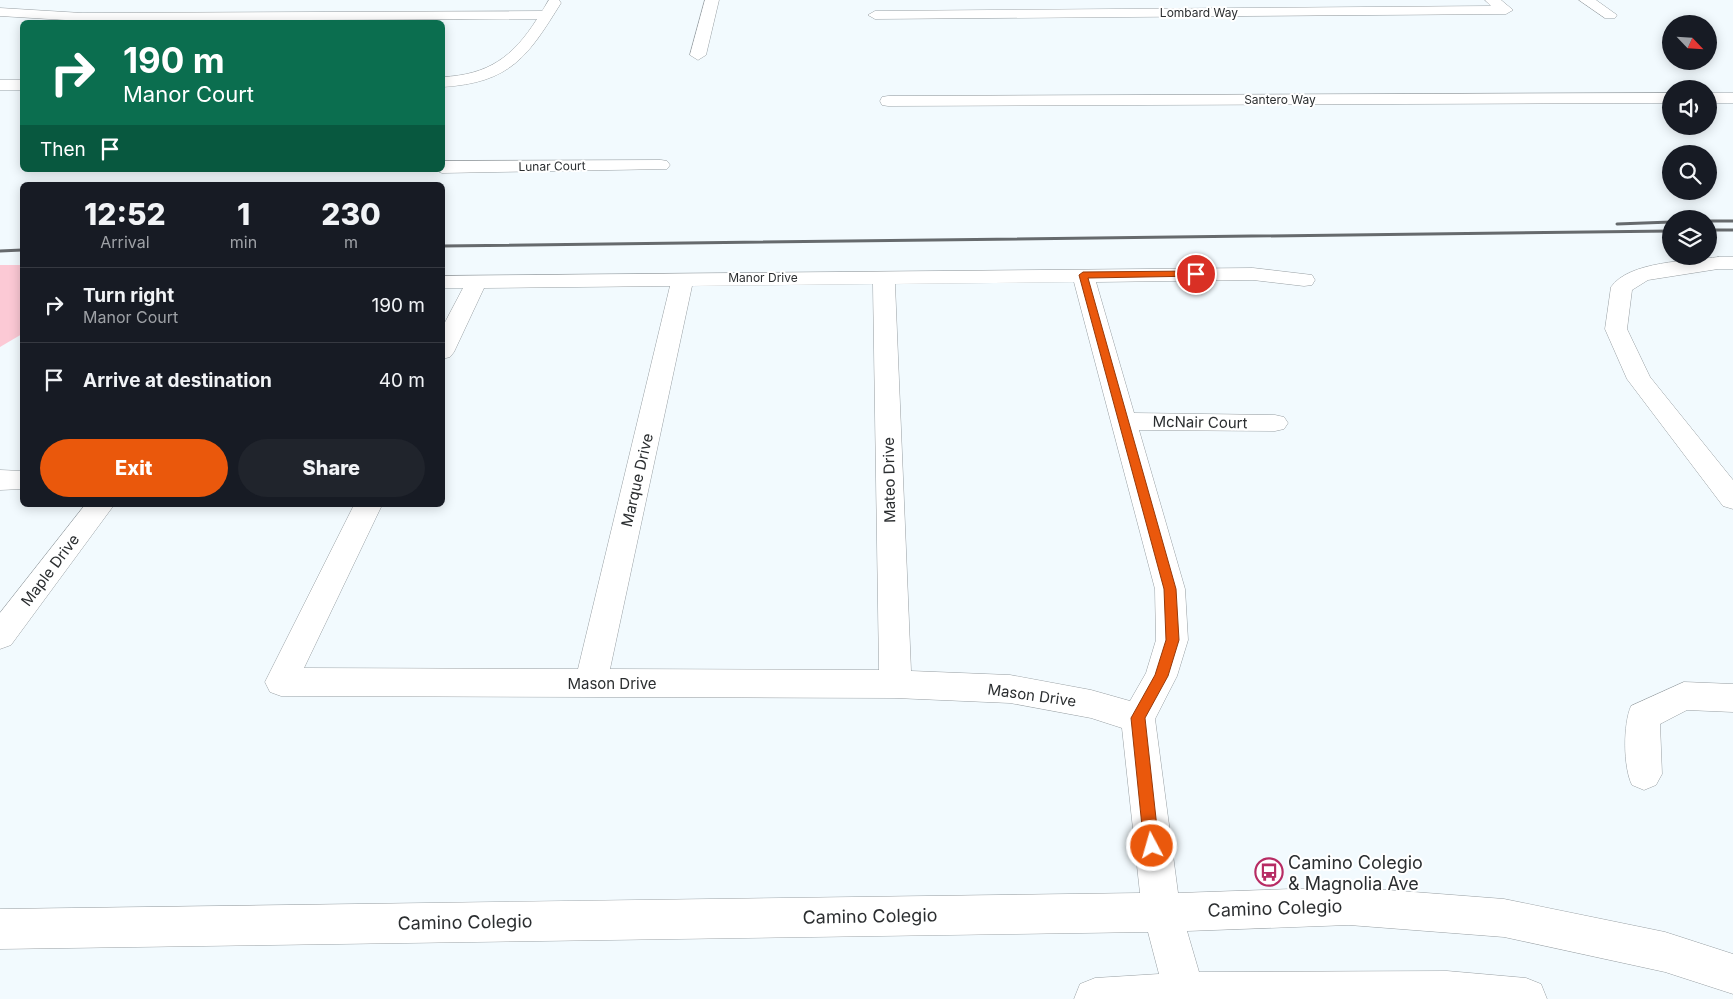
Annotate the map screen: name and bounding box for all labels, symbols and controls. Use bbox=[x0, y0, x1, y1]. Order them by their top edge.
street label: Lombard Way bbox=[1160, 5, 1238, 20]
north arrow bbox=[1662, 15, 1718, 70]
map controls bbox=[1662, 15, 1717, 265]
text: 190 m bbox=[123, 39, 225, 81]
icon: right bbox=[40, 40, 105, 105]
button: sound bbox=[1662, 80, 1717, 135]
text: Manor Court bbox=[123, 81, 254, 107]
street label: Santero Way bbox=[1244, 92, 1316, 107]
icon: arrive bbox=[96, 135, 124, 163]
text: Then bbox=[40, 138, 86, 161]
button: search bbox=[1662, 145, 1717, 200]
street label: Lunar Court bbox=[518, 158, 586, 174]
text: 12:52 bbox=[84, 196, 166, 232]
text: 1 bbox=[237, 196, 250, 232]
text: 230 bbox=[321, 196, 381, 232]
button: layers bbox=[1662, 210, 1717, 265]
text: Arrival bbox=[100, 232, 150, 252]
text: min bbox=[230, 232, 257, 252]
text: m bbox=[344, 232, 358, 252]
pin bbox=[1175, 253, 1217, 295]
icon: arrive bbox=[1182, 260, 1210, 288]
street label: Manor Drive bbox=[728, 270, 798, 285]
text: Turn right bbox=[83, 284, 174, 307]
icon: right bbox=[40, 291, 68, 319]
text: 190 m bbox=[372, 294, 425, 317]
text: Manor Court bbox=[83, 307, 178, 327]
icon: arrive bbox=[40, 366, 68, 394]
text: Arrive at destination bbox=[83, 369, 272, 392]
text: 40 m bbox=[379, 369, 425, 392]
street label: McNair Court bbox=[1152, 412, 1248, 432]
street label: Marque Drive bbox=[617, 431, 657, 529]
street label: Mateo Drive bbox=[879, 437, 899, 523]
button: Exit bbox=[40, 439, 228, 497]
button: Share bbox=[238, 439, 425, 497]
street label: Maple Drive bbox=[17, 530, 83, 610]
street label: Mason Drive bbox=[567, 674, 657, 693]
street label: Mason Drive bbox=[987, 679, 1077, 711]
position arrow bbox=[1125, 819, 1177, 871]
place label: Camino Colegio & Magnolia Ave bbox=[1288, 852, 1423, 894]
bus stop icon: Camino Colegio & Magnolia Ave bbox=[1254, 857, 1284, 887]
street label: Camino Colegio bbox=[1207, 895, 1343, 921]
street label: Camino Colegio bbox=[802, 904, 938, 928]
street label: Camino Colegio bbox=[397, 910, 533, 934]

